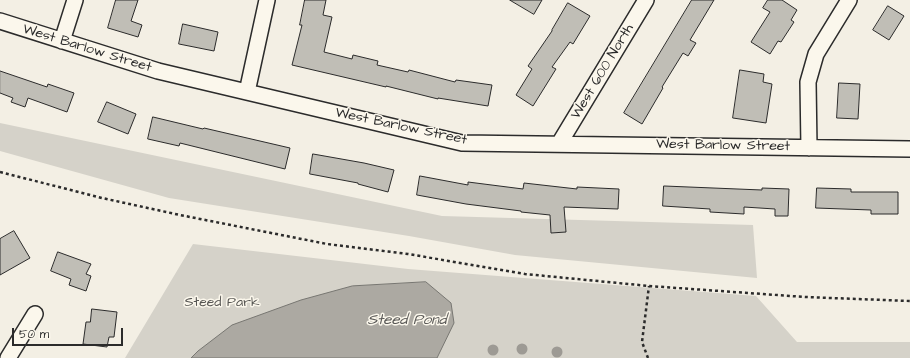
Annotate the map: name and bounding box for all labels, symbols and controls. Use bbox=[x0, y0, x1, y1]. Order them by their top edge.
street label: West Barlow Street bbox=[20, 21, 154, 77]
street label: West 600 North bbox=[568, 21, 638, 123]
street label: West Barlow Street bbox=[334, 105, 468, 149]
street label: West Barlow Street bbox=[656, 136, 790, 156]
park label: Steed Park bbox=[185, 295, 259, 311]
water label: Steed Pond bbox=[368, 312, 446, 330]
scale bar bbox=[14, 320, 125, 346]
text: 50 m bbox=[19, 326, 49, 343]

